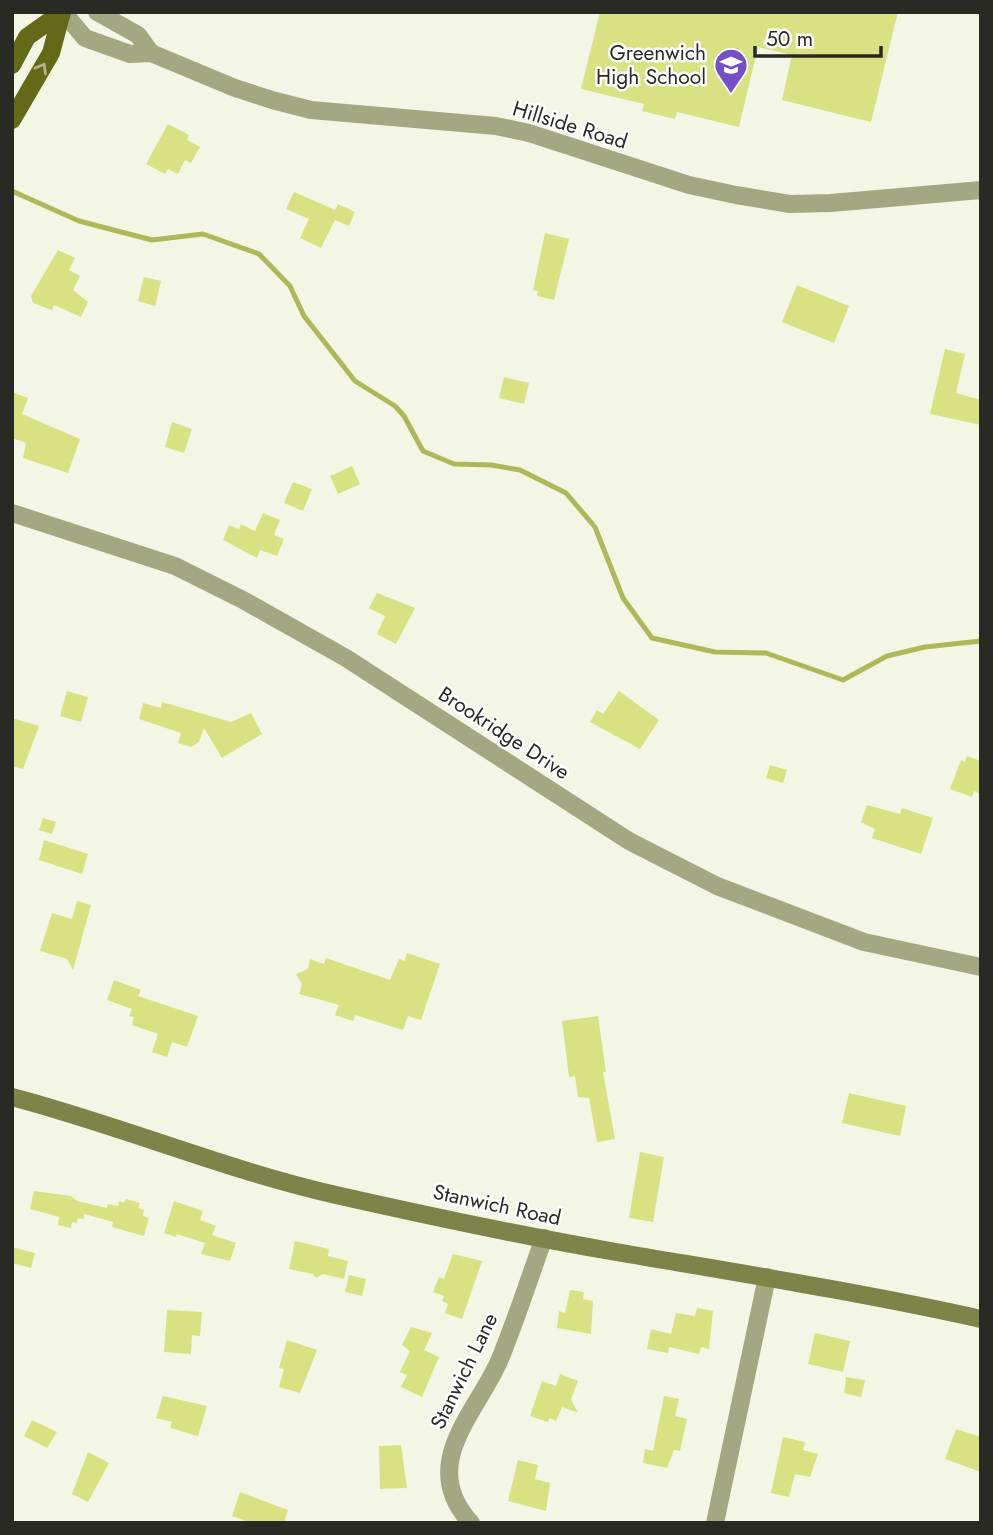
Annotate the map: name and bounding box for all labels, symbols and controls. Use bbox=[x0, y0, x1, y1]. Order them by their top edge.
scale bar bbox=[755, 14, 881, 58]
text: 50 m bbox=[766, 24, 813, 54]
place label: Greenwich High School bbox=[596, 38, 706, 92]
school or university icon: Greenwich High School bbox=[712, 46, 750, 95]
one-way arrow bbox=[34, 63, 47, 75]
street label: Hillside Road bbox=[509, 93, 631, 157]
street label: Brookridge Drive bbox=[432, 679, 576, 787]
street label: Stanwich Road bbox=[430, 1177, 564, 1233]
street label: Stanwich Lane bbox=[423, 1308, 505, 1434]

